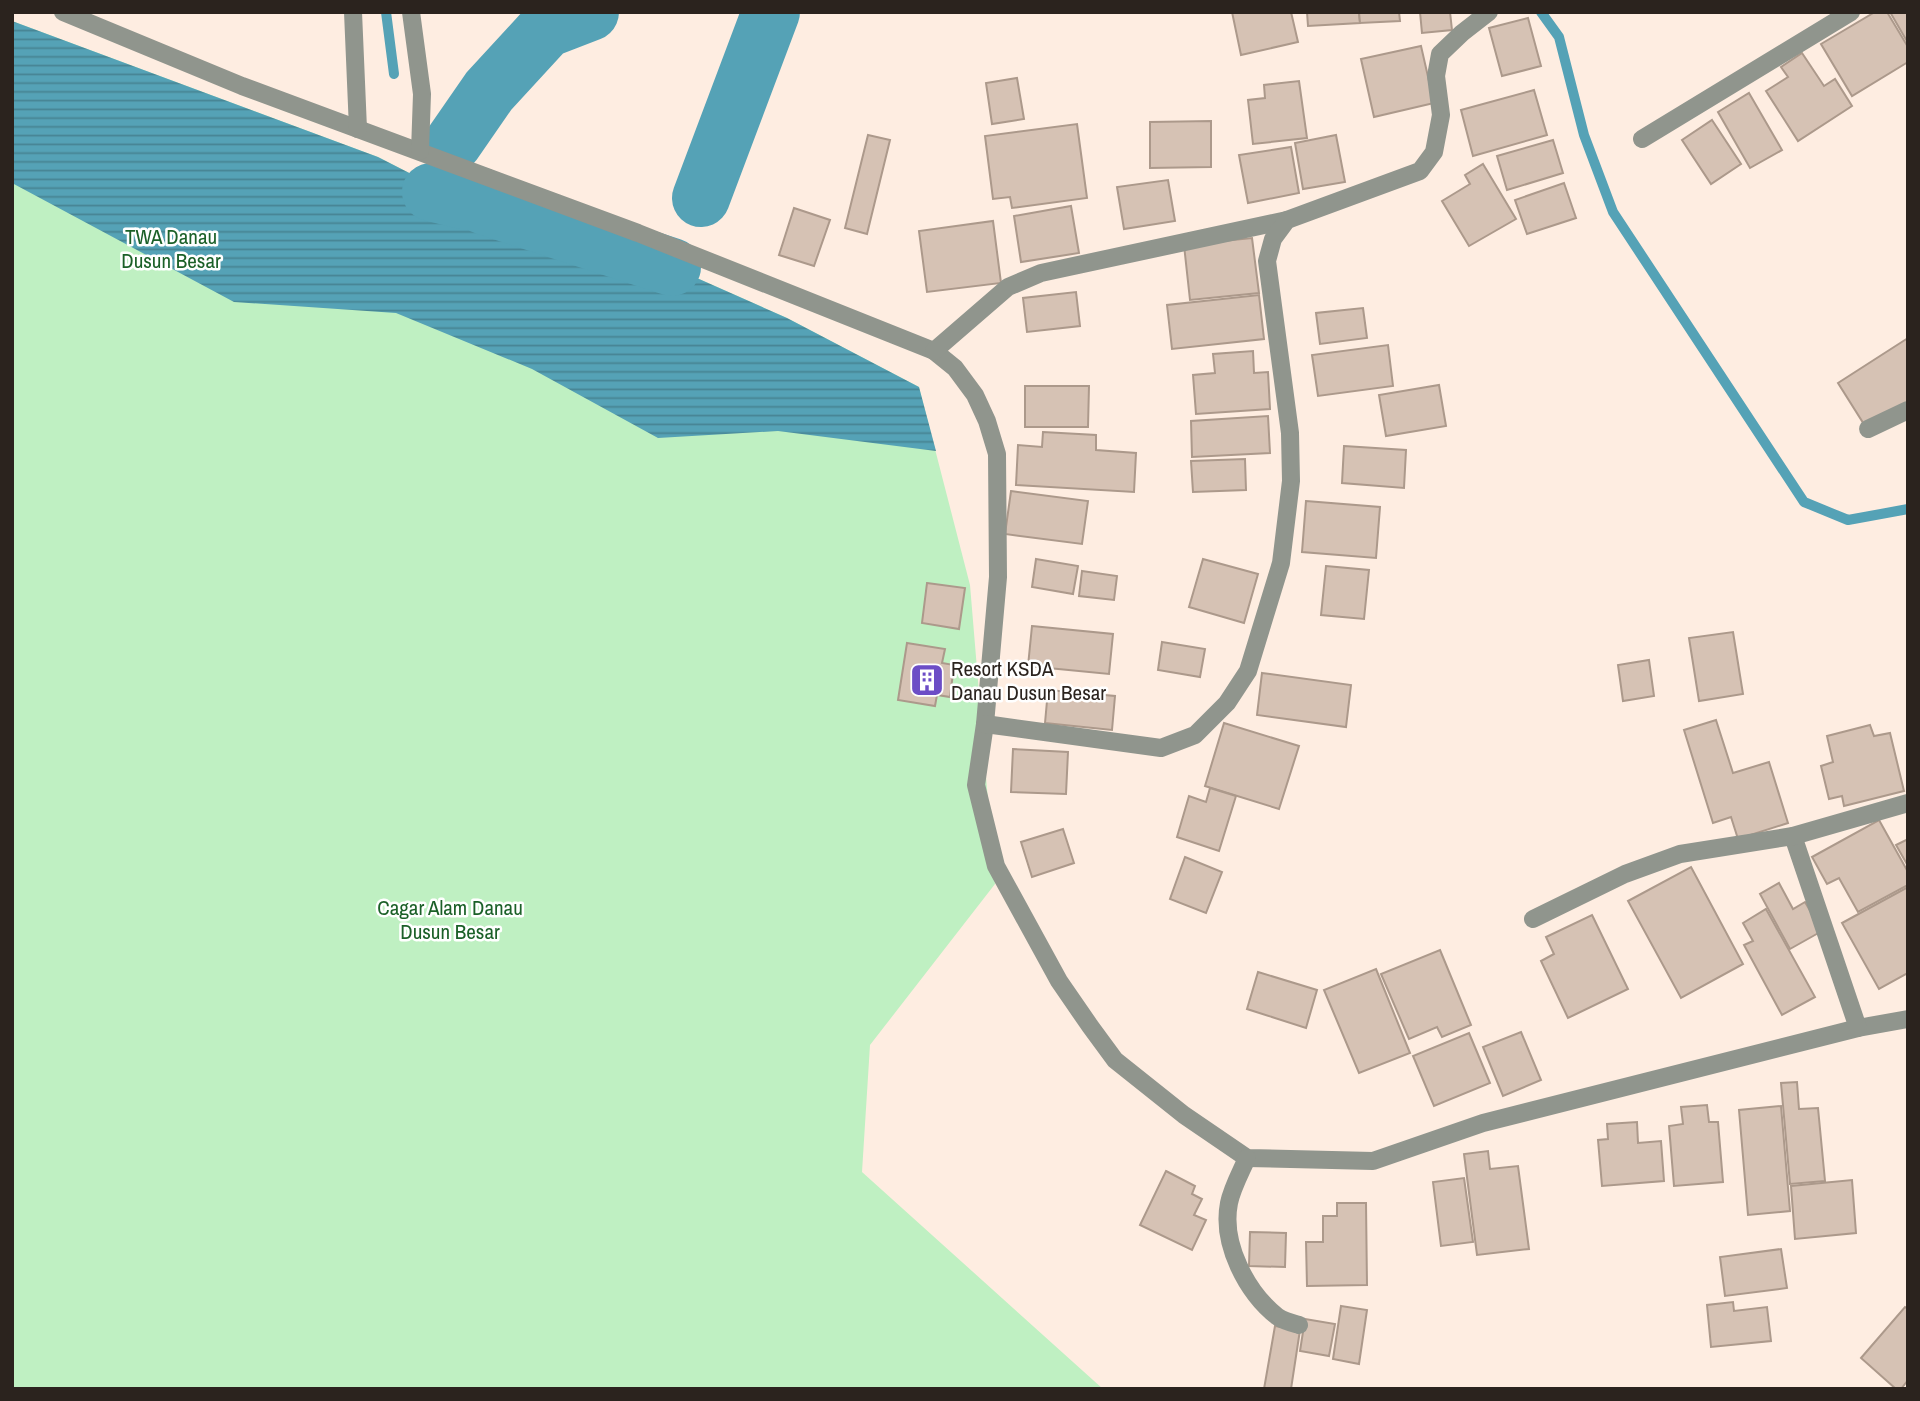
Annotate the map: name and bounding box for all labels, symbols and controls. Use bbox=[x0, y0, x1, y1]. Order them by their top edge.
park label: TWA Danau Dusun Besar bbox=[121, 222, 221, 275]
place label: Resort KSDA Danau Dusun Besar bbox=[951, 654, 1106, 707]
building icon: Resort KSDA Danau Dusun Besar bbox=[908, 661, 946, 699]
park label: Cagar Alam Danau Dusun Besar bbox=[377, 893, 523, 946]

